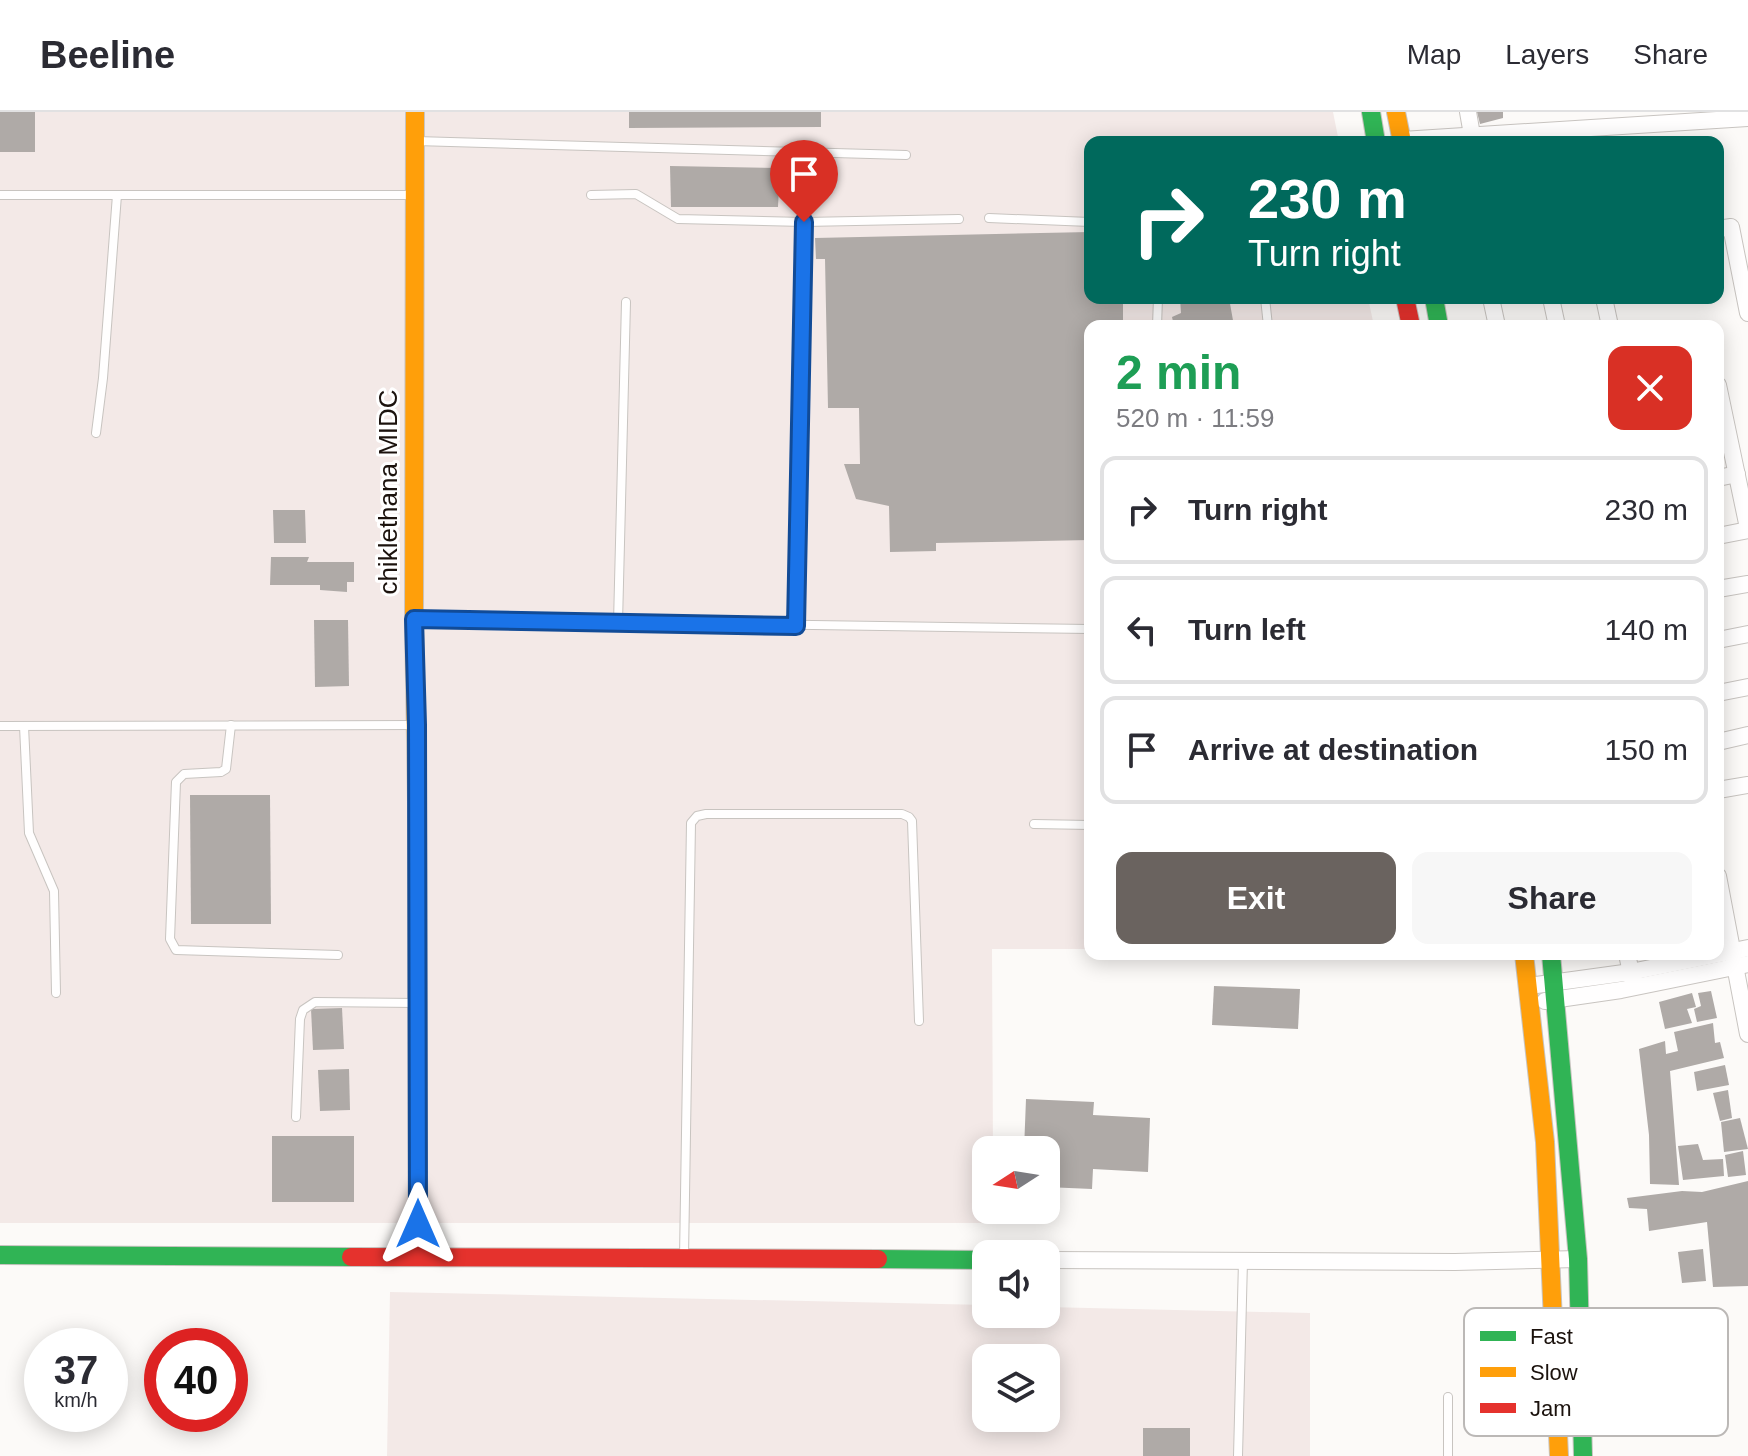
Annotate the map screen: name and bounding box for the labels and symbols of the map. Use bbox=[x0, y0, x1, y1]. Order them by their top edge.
pin bbox=[770, 140, 838, 222]
street label: chiklethana MIDC bbox=[373, 389, 403, 595]
north arrow bbox=[972, 1136, 1060, 1224]
position arrow bbox=[376, 1182, 460, 1266]
legend bbox=[1464, 1308, 1728, 1436]
text: Fast bbox=[1530, 1324, 1573, 1349]
speed limit sign: 40 bbox=[144, 1328, 248, 1432]
text: Slow bbox=[1530, 1360, 1578, 1385]
text: Jam bbox=[1530, 1396, 1572, 1421]

